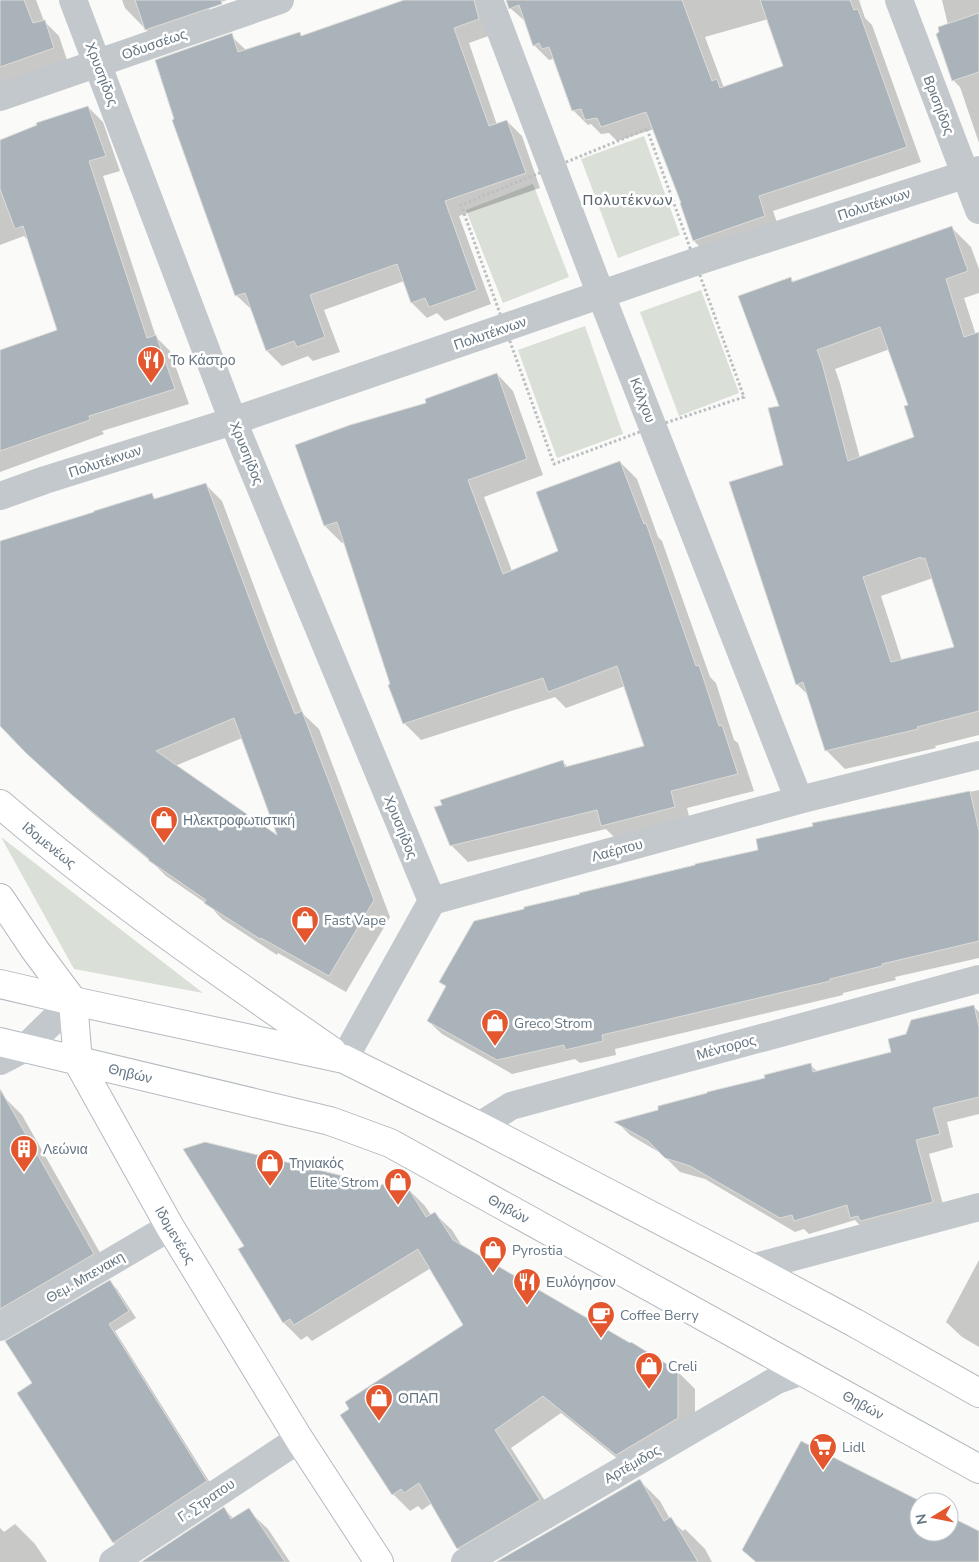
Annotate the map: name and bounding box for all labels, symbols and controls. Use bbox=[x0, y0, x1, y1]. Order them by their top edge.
street label: Οδυσσέως bbox=[119, 24, 189, 64]
street label: Χρυσηίδος bbox=[81, 40, 122, 109]
street label: Βρισηίδος bbox=[919, 73, 959, 138]
street label: Πολυτέκνων bbox=[835, 184, 913, 225]
district label: Πολυτέκνων bbox=[582, 190, 674, 210]
street label: Πολυτέκνων bbox=[451, 312, 529, 355]
restaurant icon: Το Κάστρο bbox=[136, 345, 166, 384]
place label: Το Κάστρο bbox=[170, 351, 236, 370]
street label: Κάλχου bbox=[625, 375, 660, 425]
street label: Χρυσηίδος bbox=[225, 419, 268, 488]
street label: Πολυτέκνων bbox=[66, 441, 144, 482]
street label: Χρυσηίδος bbox=[379, 793, 422, 862]
shop icon: Ηλεκτροφωτιστική bbox=[149, 805, 179, 844]
place label: Ηλεκτροφωτιστική bbox=[183, 811, 295, 830]
street label: Ιδομενέως bbox=[18, 818, 80, 873]
street label: Λαέρτου bbox=[589, 835, 645, 866]
shop icon: Fast Vape bbox=[290, 905, 320, 944]
place label: Fast Vape bbox=[324, 911, 386, 930]
shop icon: Greco Strom bbox=[480, 1008, 510, 1047]
place label: Greco Strom bbox=[514, 1014, 592, 1033]
street label: Μέντορος bbox=[694, 1030, 758, 1064]
street label: Θηβών bbox=[106, 1059, 154, 1088]
building icon: Λεώνια bbox=[9, 1134, 39, 1173]
place label: Λεώνια bbox=[43, 1140, 88, 1159]
shop icon: Τηνιακός bbox=[255, 1148, 285, 1187]
place label: Τηνιακός bbox=[289, 1154, 344, 1173]
shop icon: Elite Strom bbox=[383, 1167, 413, 1206]
place label: Elite Strom bbox=[309, 1173, 379, 1192]
street label: Θηβών bbox=[484, 1190, 533, 1228]
street label: Ιδομενέως bbox=[150, 1203, 200, 1268]
shop icon: Pyrostia bbox=[478, 1235, 508, 1274]
place label: Pyrostia bbox=[512, 1241, 563, 1260]
street label: Θεμ. Μπενακη bbox=[42, 1247, 128, 1308]
restaurant icon: Ευλόγησον bbox=[512, 1267, 542, 1306]
place label: Ευλόγησον bbox=[546, 1273, 616, 1292]
cafe icon: Coffee Berry bbox=[586, 1300, 616, 1339]
place label: Coffee Berry bbox=[620, 1306, 699, 1325]
shop icon: Creli bbox=[634, 1351, 664, 1390]
place label: Creli bbox=[668, 1357, 697, 1376]
shop icon: ΟΠΑΠ bbox=[364, 1383, 394, 1422]
street label: Θηβών bbox=[839, 1386, 887, 1424]
place label: ΟΠΑΠ bbox=[398, 1389, 438, 1408]
supermarket icon: Lidl bbox=[808, 1432, 838, 1471]
place label: Lidl bbox=[842, 1438, 866, 1457]
street label: Αρτέμιδος bbox=[601, 1441, 664, 1488]
street label: Γ. Στρατου bbox=[174, 1474, 239, 1527]
north arrow bbox=[909, 1492, 959, 1542]
text: N bbox=[911, 1512, 932, 1526]

